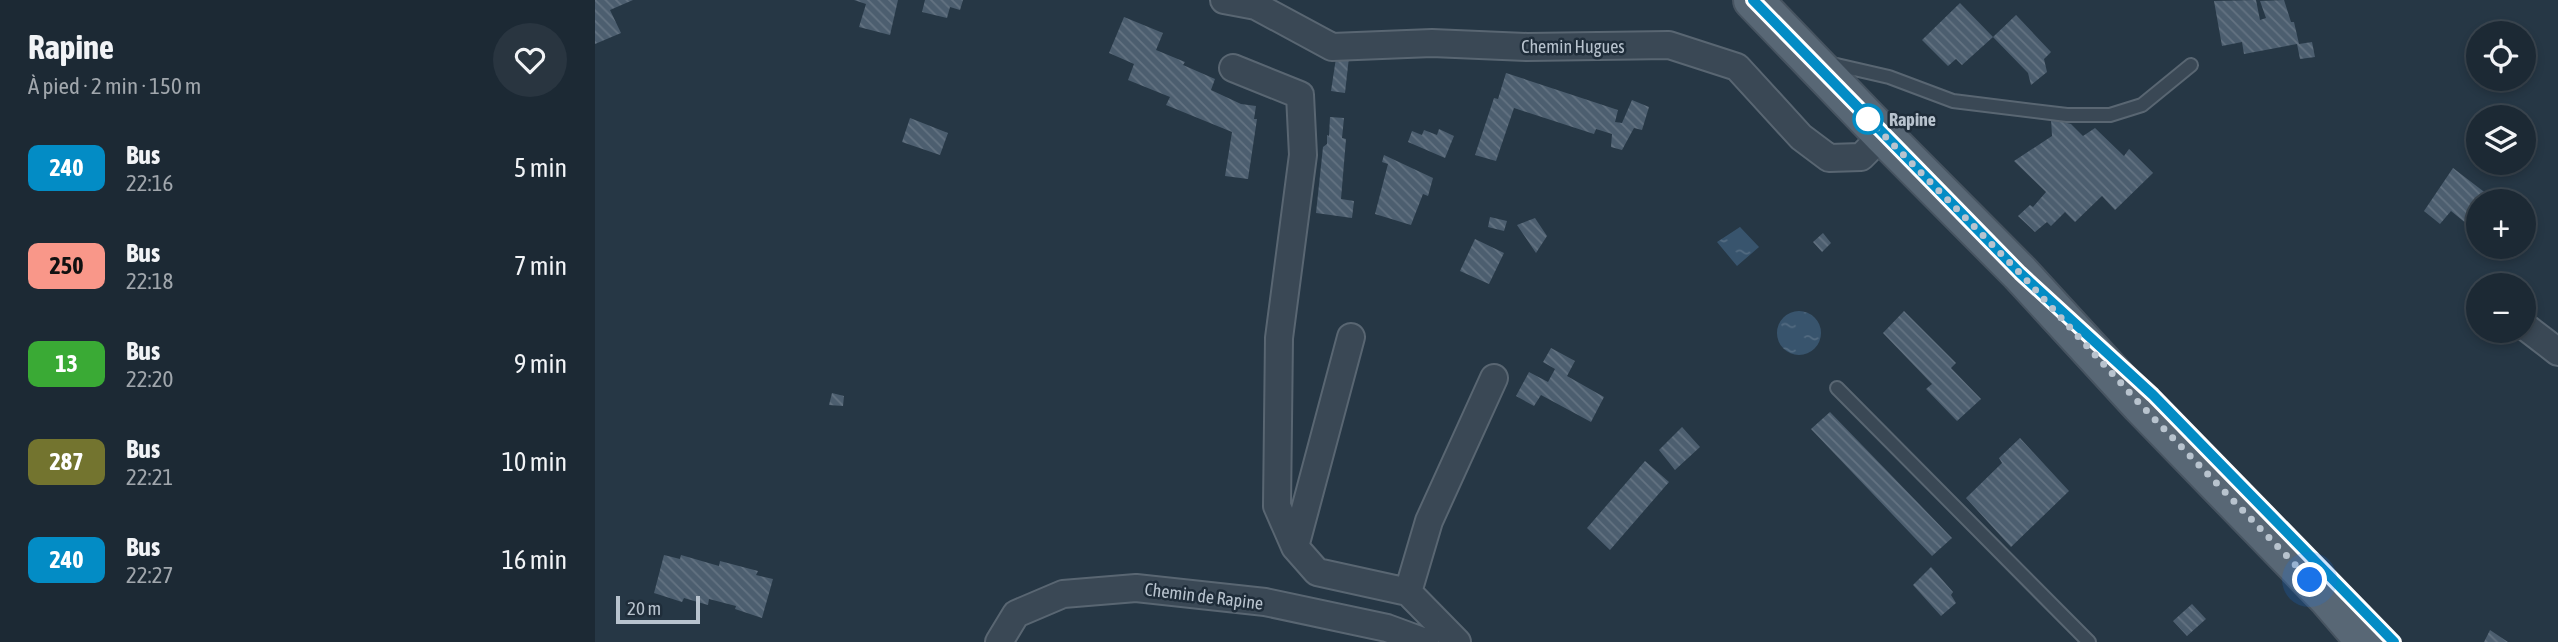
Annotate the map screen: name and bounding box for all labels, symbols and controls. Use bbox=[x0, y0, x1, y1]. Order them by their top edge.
map controls bbox=[2466, 21, 2536, 343]
button: locate bbox=[2466, 21, 2536, 91]
button: heart bbox=[493, 23, 567, 97]
text: Rapine bbox=[28, 28, 114, 66]
street label: Chemin Hugues bbox=[1521, 36, 1625, 57]
text: À pied · 2 min · 150 m bbox=[28, 73, 201, 99]
marker: Rapine bbox=[1853, 104, 1883, 134]
button: layers bbox=[2466, 105, 2536, 175]
place label: Rapine bbox=[1889, 109, 1936, 130]
text: Bus bbox=[126, 140, 160, 170]
text: 5 min bbox=[514, 153, 567, 183]
text: 240 bbox=[50, 154, 83, 181]
text: 22:16 bbox=[126, 170, 173, 196]
button: + bbox=[2466, 189, 2536, 259]
text: Bus bbox=[126, 238, 160, 268]
text: 7 min bbox=[514, 251, 567, 281]
text: 250 bbox=[50, 252, 83, 279]
text: 22:18 bbox=[126, 268, 173, 294]
button: − bbox=[2466, 273, 2536, 343]
text: Bus bbox=[126, 336, 160, 366]
text: 9 min bbox=[514, 349, 567, 379]
text: 13 bbox=[55, 350, 78, 377]
text: 22:20 bbox=[126, 366, 173, 392]
text: Bus bbox=[126, 434, 160, 464]
text: 10 min bbox=[502, 447, 567, 477]
text: 287 bbox=[50, 448, 83, 475]
text: 22:21 bbox=[126, 464, 173, 490]
text: Bus bbox=[126, 532, 160, 562]
text: 16 min bbox=[502, 545, 567, 575]
text: 240 bbox=[50, 546, 83, 573]
text: 22:27 bbox=[126, 562, 173, 588]
your location bbox=[2292, 562, 2327, 597]
street label: Chemin de Rapine bbox=[1143, 578, 1265, 614]
scale bar bbox=[616, 593, 700, 625]
text: 20 m bbox=[627, 597, 661, 619]

